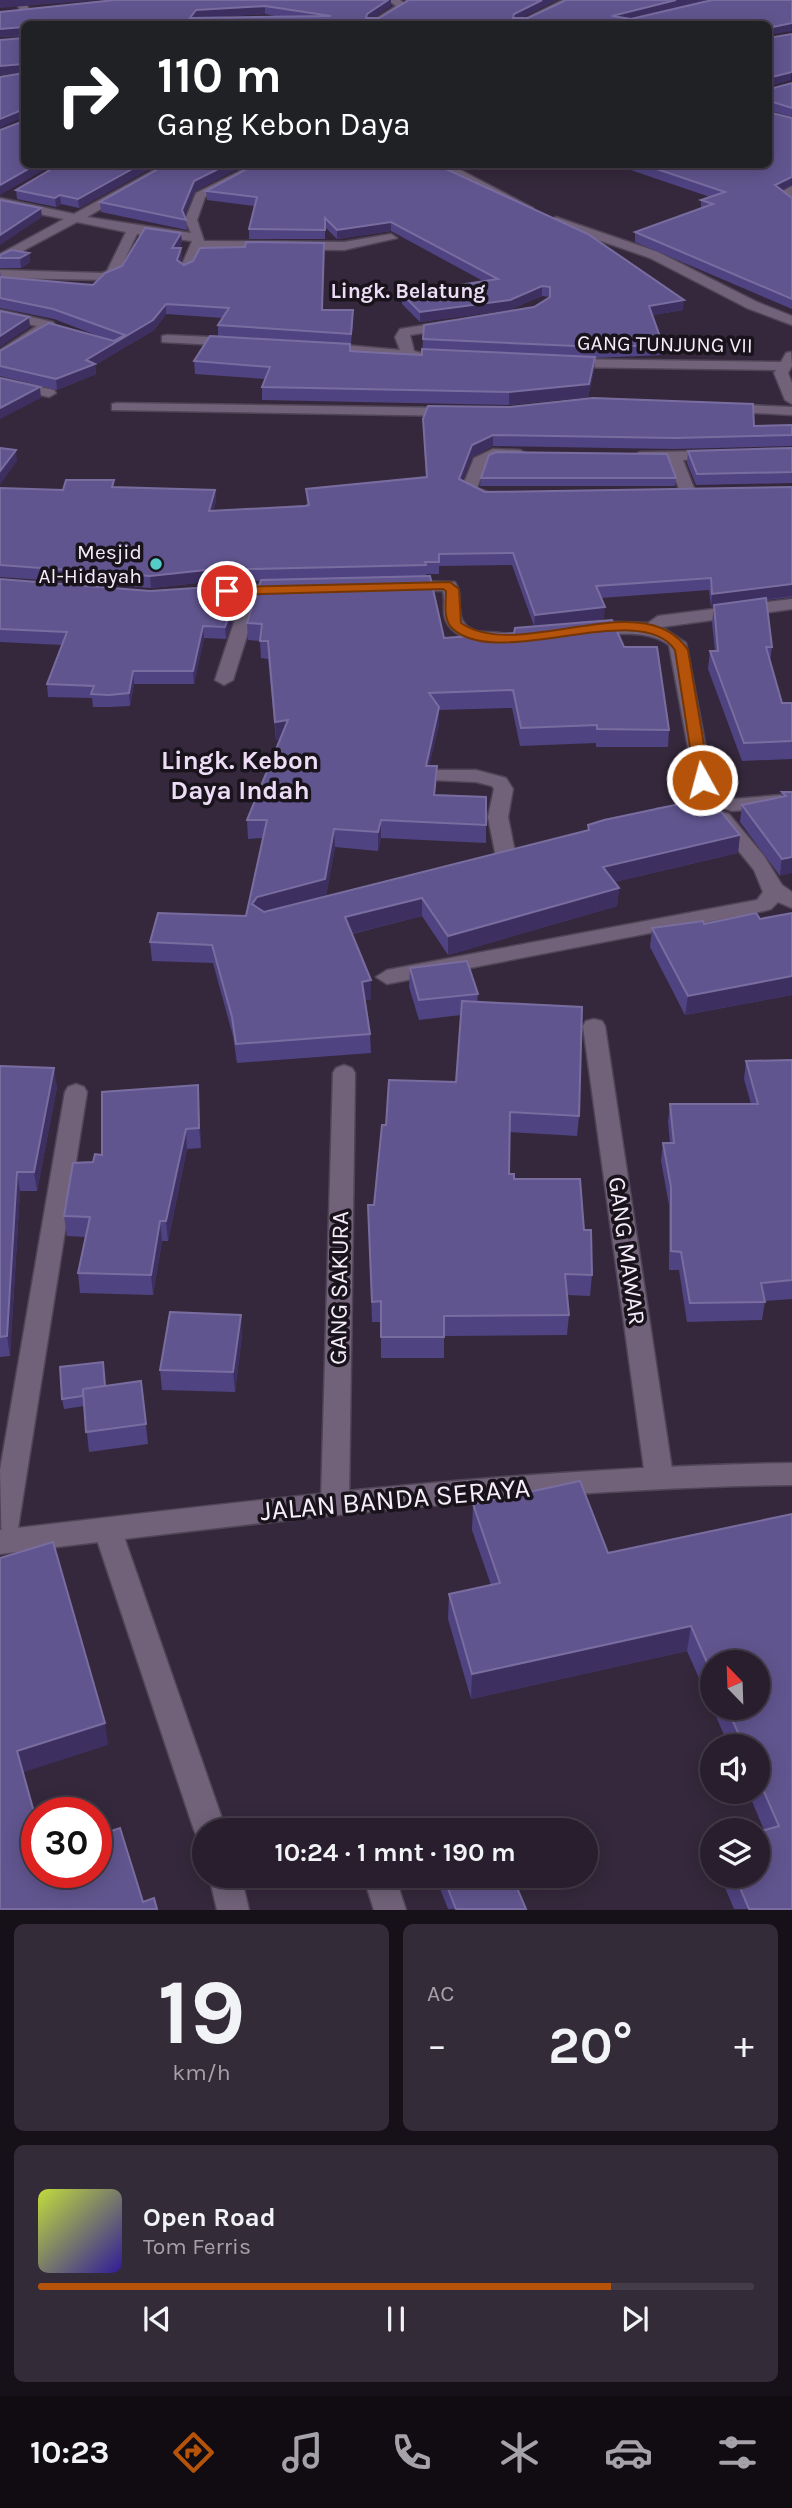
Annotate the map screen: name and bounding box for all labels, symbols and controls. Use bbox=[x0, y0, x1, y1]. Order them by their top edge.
text: 110 m bbox=[157, 47, 282, 104]
icon: right bbox=[42, 49, 133, 140]
text: Gang Kebon Daya bbox=[157, 106, 411, 143]
district label: Lingk. Belatung bbox=[331, 279, 486, 303]
street label: GANG TUNJUNG VII bbox=[577, 330, 753, 358]
place label: Mesjid Al-Hidayah bbox=[38, 540, 142, 588]
marker: Mesjid Al-Hidayah bbox=[148, 556, 164, 572]
pin bbox=[197, 561, 257, 621]
icon: arrive bbox=[208, 572, 246, 610]
position arrow bbox=[665, 743, 739, 817]
district label: Lingk. Kebon Daya Indah bbox=[161, 745, 319, 806]
street label: GANG MAWAR bbox=[603, 1175, 651, 1327]
street label: GANG SAKURA bbox=[324, 1211, 354, 1365]
street label: JALAN BANDA SERAYA bbox=[259, 1471, 531, 1527]
north arrow bbox=[700, 1650, 770, 1720]
map controls bbox=[700, 1650, 770, 1888]
button: sound bbox=[700, 1734, 770, 1804]
speed limit sign: 30 bbox=[21, 1797, 112, 1888]
button: layers bbox=[700, 1818, 770, 1888]
text: 10:24 · 1 mnt · 190 m bbox=[274, 1837, 516, 1868]
text: 19 bbox=[158, 1960, 245, 2066]
text: AC bbox=[427, 1980, 454, 2007]
text: 20° bbox=[548, 2015, 633, 2076]
text: − bbox=[427, 2023, 447, 2068]
text: + bbox=[734, 2023, 754, 2068]
text: km/h bbox=[172, 2059, 231, 2086]
text: Open Road bbox=[143, 2202, 276, 2233]
text: Tom Ferris bbox=[143, 2233, 251, 2260]
icon: previous bbox=[138, 2300, 176, 2338]
icon: pause bbox=[377, 2300, 415, 2338]
icon: next bbox=[616, 2300, 654, 2338]
icon: directions bbox=[169, 2428, 218, 2477]
icon: music bbox=[278, 2428, 327, 2477]
icon: phone bbox=[387, 2428, 436, 2477]
icon: climate bbox=[495, 2428, 544, 2477]
icon: car bbox=[604, 2428, 653, 2477]
icon: filters bbox=[713, 2428, 762, 2477]
text: 10:23 bbox=[30, 2434, 109, 2471]

